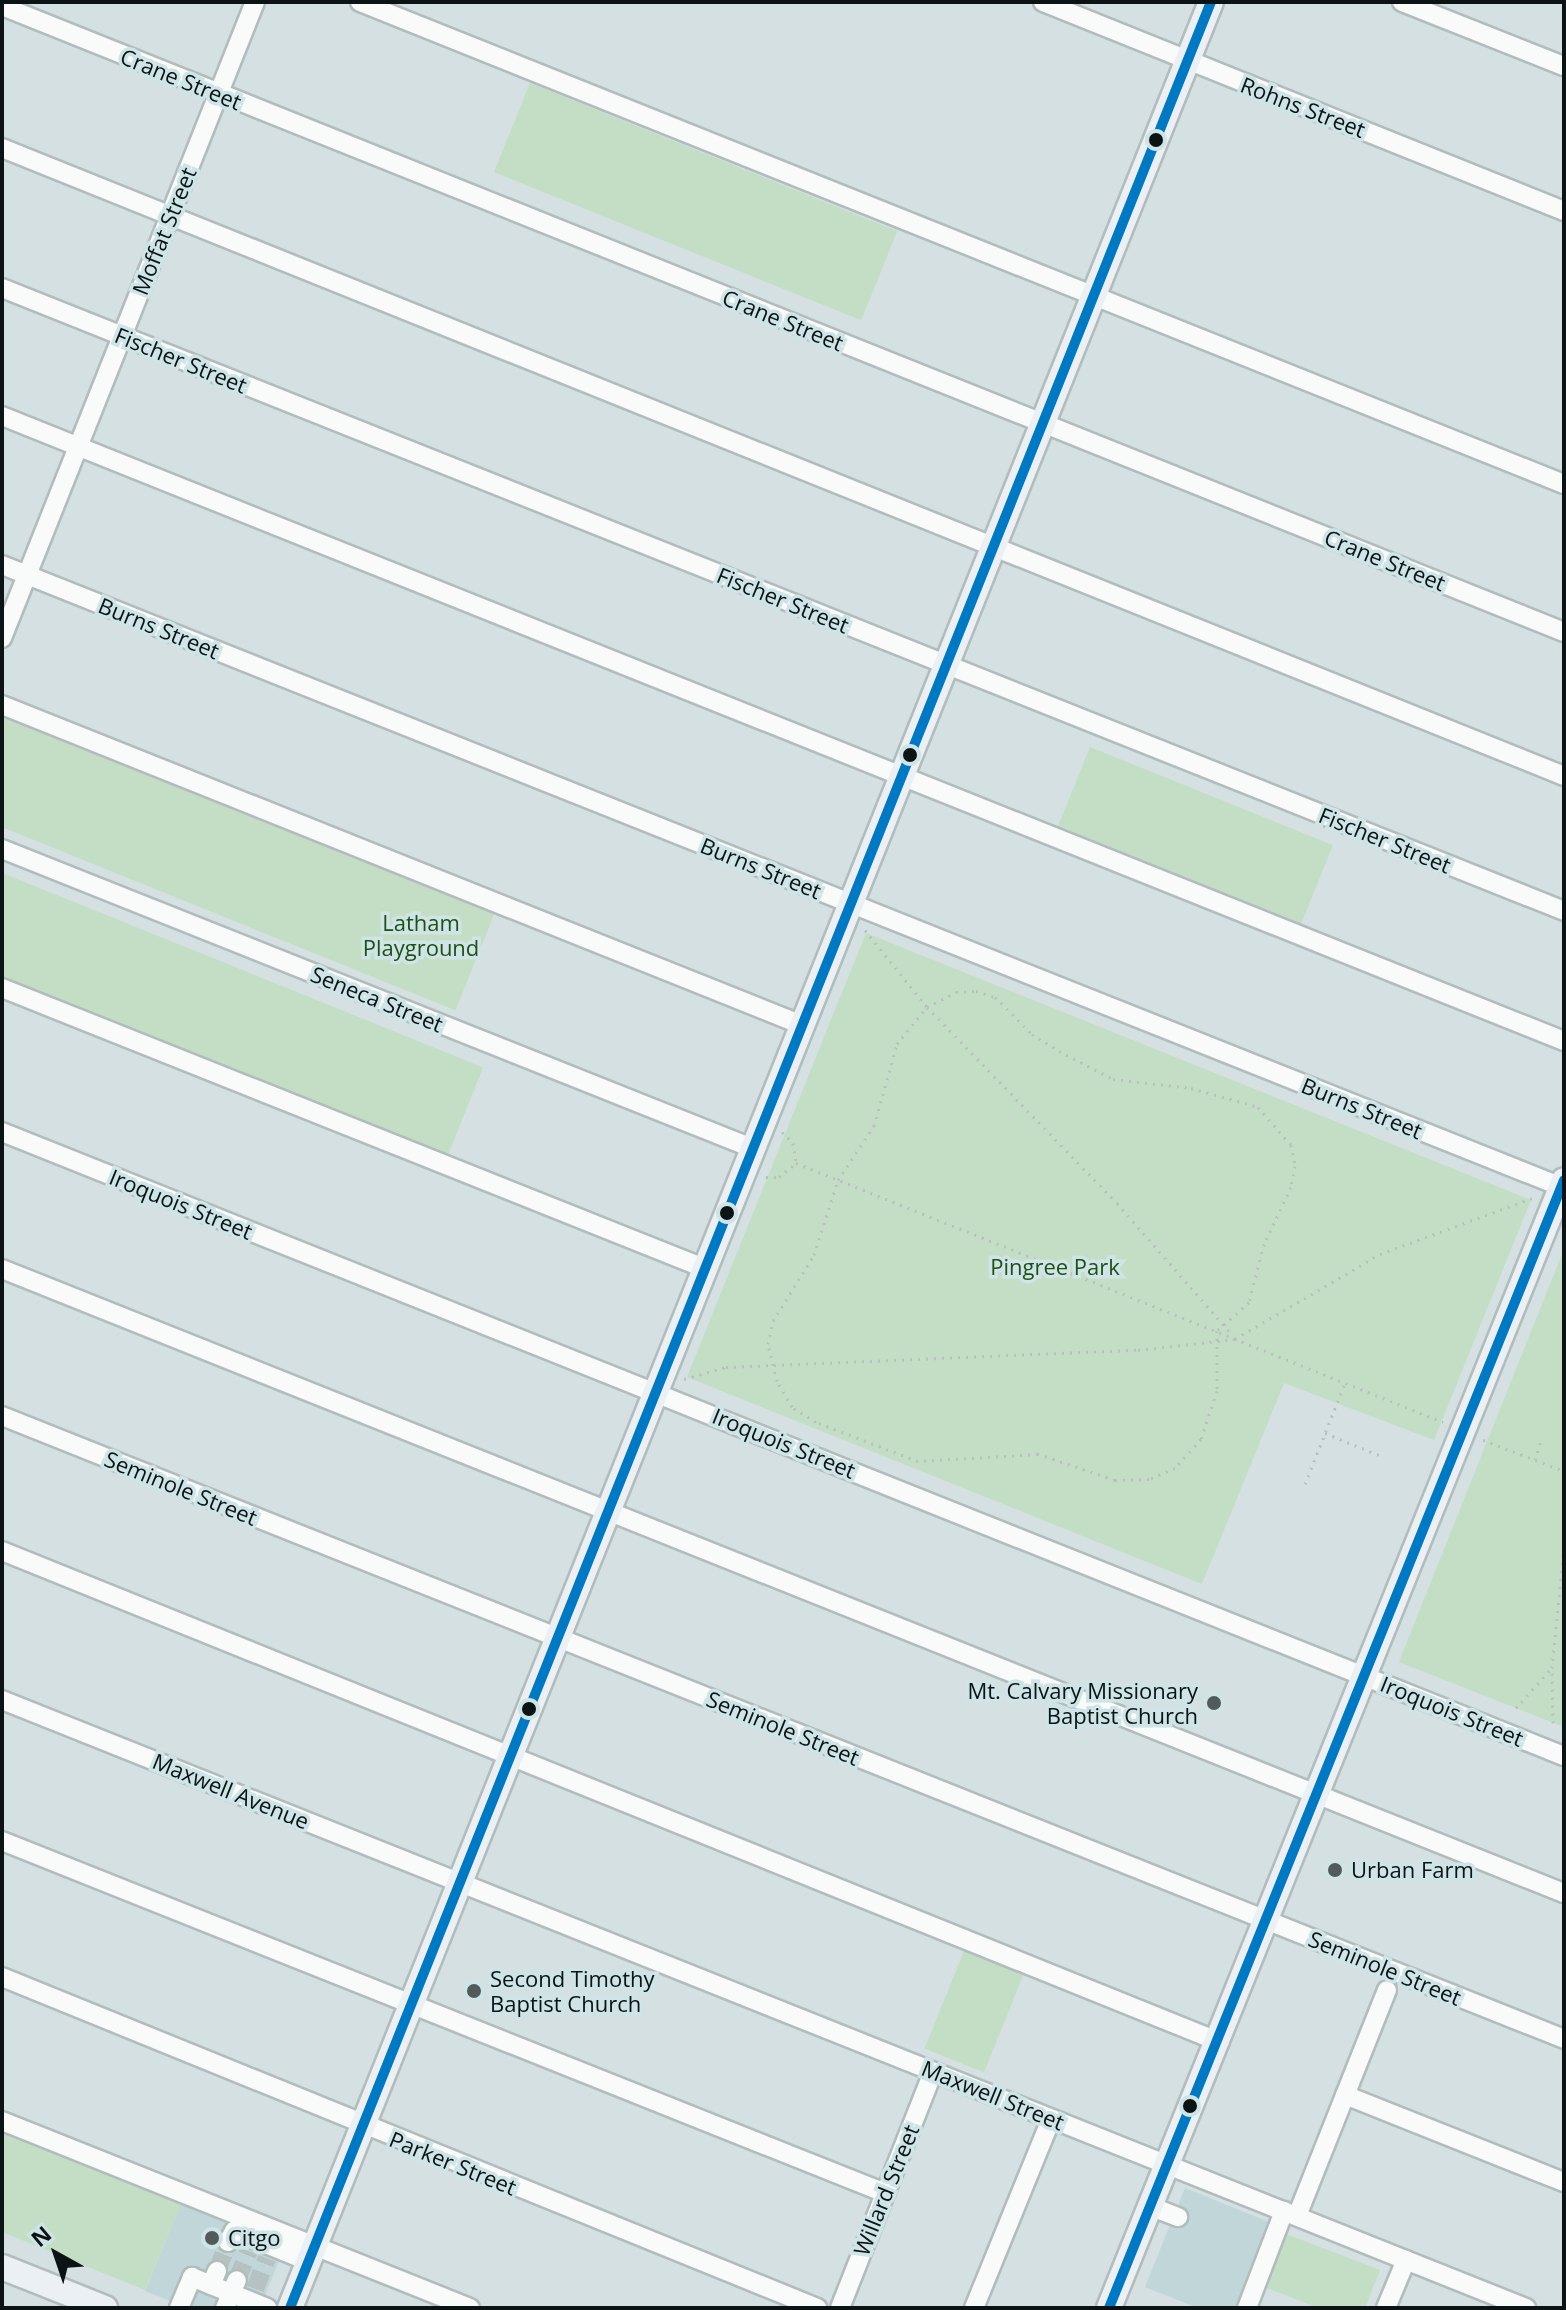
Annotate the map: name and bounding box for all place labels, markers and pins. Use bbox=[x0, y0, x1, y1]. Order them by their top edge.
unlabelled marker bbox=[1148, 132, 1164, 148]
unlabelled marker bbox=[902, 747, 918, 763]
unlabelled marker bbox=[719, 1205, 735, 1221]
place label: Mt. Calvary Missionary Baptist Church bbox=[967, 1677, 1198, 1728]
marker: Mt. Calvary Missionary Baptist Church bbox=[1205, 1694, 1223, 1712]
unlabelled marker bbox=[521, 1701, 537, 1717]
place label: Urban Farm bbox=[1351, 1857, 1474, 1883]
marker: Urban Farm bbox=[1326, 1861, 1344, 1879]
place label: Second Timothy Baptist Church bbox=[490, 1965, 654, 2016]
marker: Second Timothy Baptist Church bbox=[465, 1982, 483, 2000]
unlabelled marker bbox=[1182, 2098, 1198, 2114]
place label: Citgo bbox=[228, 2225, 280, 2251]
marker: Citgo bbox=[203, 2229, 221, 2247]

